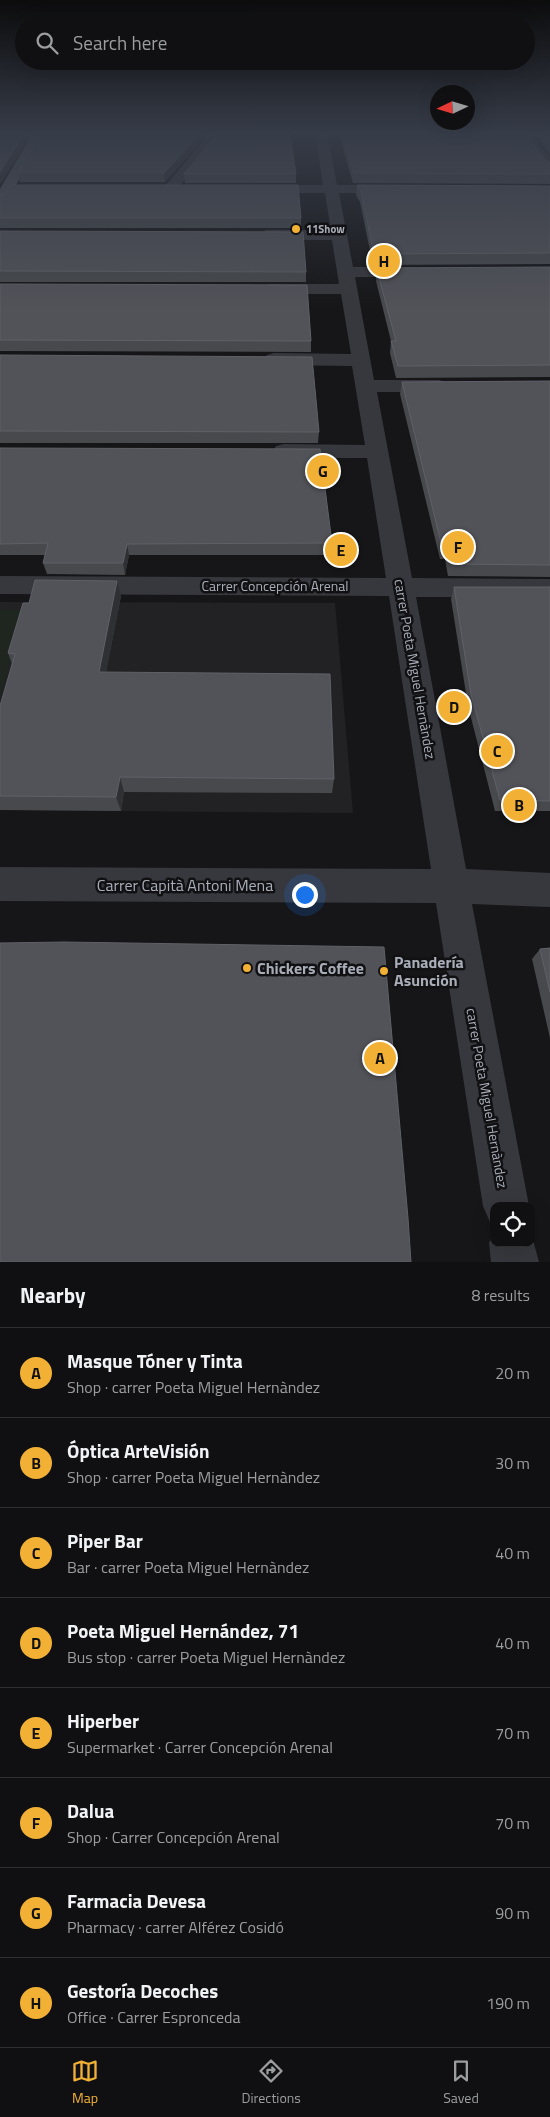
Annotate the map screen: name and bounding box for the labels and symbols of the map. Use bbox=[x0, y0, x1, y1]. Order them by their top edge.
north arrow bbox=[430, 85, 475, 130]
place label: 11Show bbox=[306, 221, 345, 237]
marker: 11Show bbox=[290, 223, 302, 235]
pin: H bbox=[368, 242, 400, 280]
pin: G bbox=[307, 452, 339, 490]
pin: F bbox=[442, 528, 474, 566]
pin: E bbox=[325, 531, 357, 569]
street label: Carrer Concepción Arenal bbox=[201, 575, 349, 596]
street label: carrer Poeta Miguel Hernàndez bbox=[389, 577, 442, 761]
pin: D bbox=[438, 688, 470, 726]
pin: C bbox=[481, 732, 513, 770]
pin: B bbox=[503, 786, 535, 824]
street label: Carrer Capità Antoni Mena bbox=[97, 873, 273, 897]
your location bbox=[292, 882, 318, 908]
place label: Panadería Asunción bbox=[394, 950, 464, 992]
place label: Chickers Coffee bbox=[257, 956, 364, 980]
marker: Chickers Coffee bbox=[241, 962, 253, 974]
marker: Panadería Asunción bbox=[378, 965, 390, 977]
street label: carrer Poeta Miguel Hernàndez bbox=[461, 1006, 514, 1190]
pin: A bbox=[364, 1039, 396, 1077]

